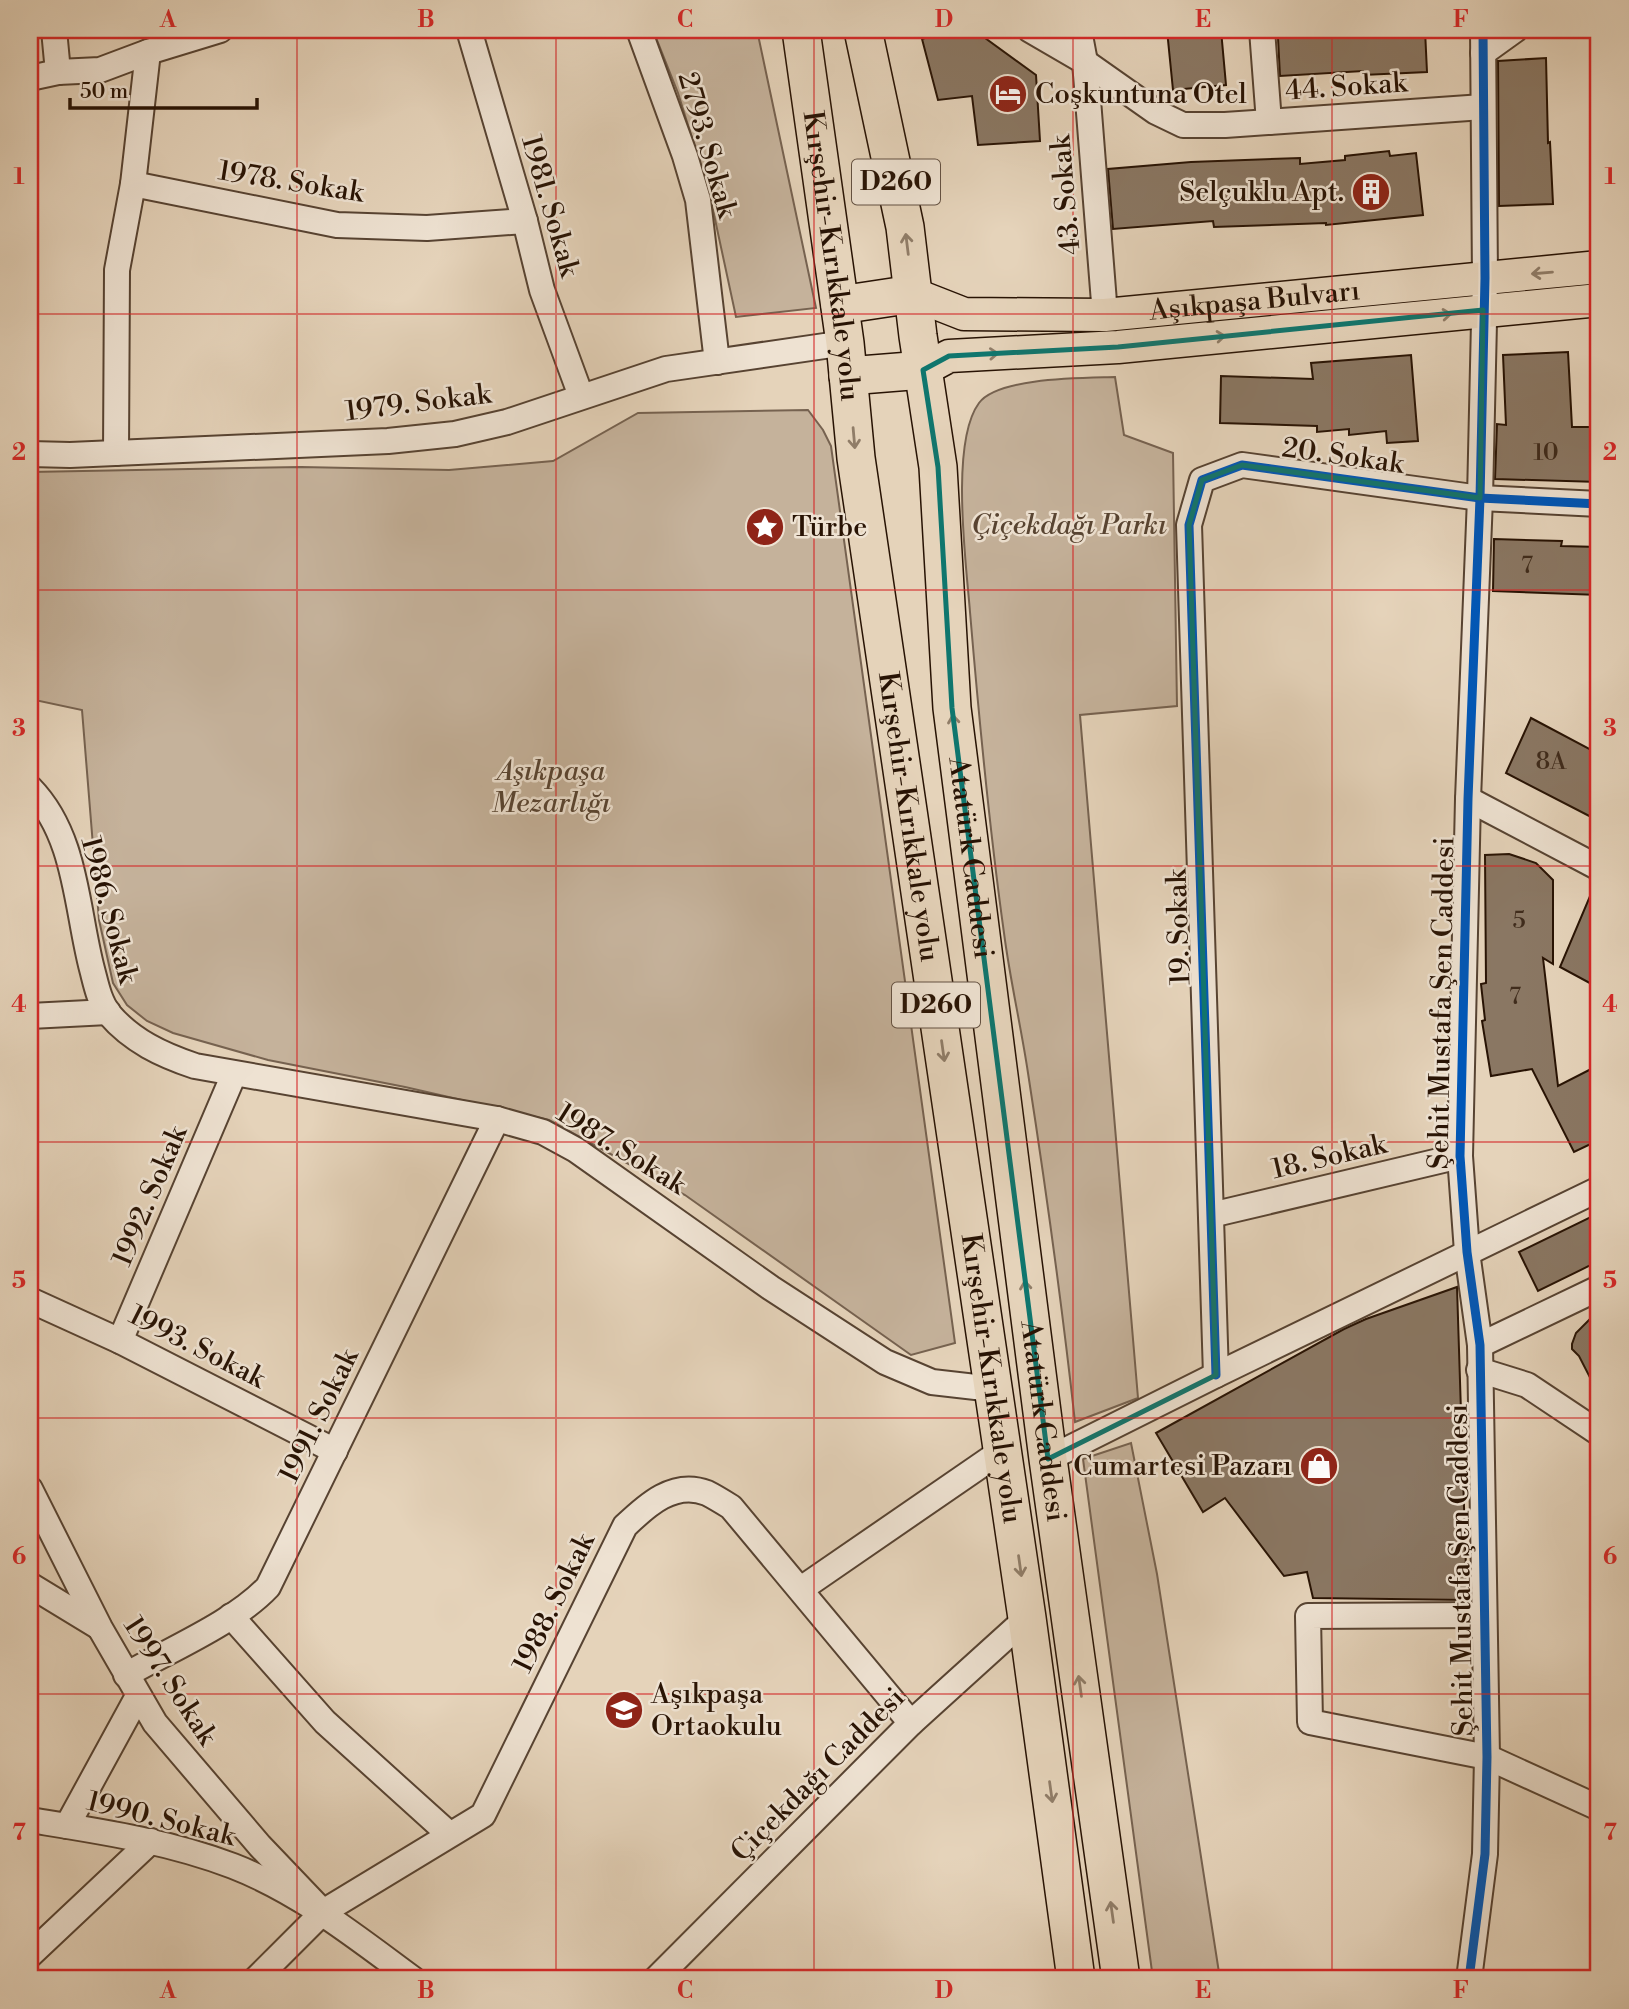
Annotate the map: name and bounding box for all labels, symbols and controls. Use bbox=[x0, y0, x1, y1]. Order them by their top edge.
text: A bbox=[159, 6, 177, 34]
text: B bbox=[417, 6, 435, 34]
text: C bbox=[677, 6, 693, 34]
text: D bbox=[935, 6, 953, 34]
text: E bbox=[1195, 6, 1211, 34]
text: F bbox=[1453, 6, 1469, 34]
street label: 44. Sokak bbox=[1284, 65, 1409, 109]
scale bar bbox=[70, 66, 257, 110]
street label: 2793. Sokak bbox=[669, 68, 745, 223]
hotel icon: Coşkuntuna Otel bbox=[987, 73, 1029, 115]
place label: Coşkuntuna Otel bbox=[1035, 77, 1247, 112]
text: 50 m bbox=[80, 79, 128, 105]
street label: Kırşehir-Kırıkkale yolu bbox=[795, 109, 868, 403]
street label: 1981. Sokak bbox=[513, 131, 587, 282]
street label: 43. Sokak bbox=[1043, 132, 1089, 256]
street label: 1978. Sokak bbox=[216, 153, 368, 211]
road number: D260 bbox=[852, 160, 940, 204]
text: 1 bbox=[13, 163, 25, 191]
text: 1 bbox=[1604, 163, 1616, 191]
building icon: Selçuklu Apt. bbox=[1350, 171, 1392, 213]
place label: Selçuklu Apt. bbox=[1179, 175, 1344, 210]
one-way arrow bbox=[901, 233, 914, 256]
one-way arrow bbox=[1531, 266, 1554, 279]
street label: Aşıkpaşa Bulvarı bbox=[1147, 273, 1361, 328]
one-way arrow bbox=[1430, 308, 1452, 321]
one-way arrow bbox=[1203, 331, 1226, 344]
one-way arrow bbox=[977, 348, 1000, 361]
street label: 1979. Sokak bbox=[343, 377, 494, 429]
one-way arrow bbox=[848, 426, 861, 448]
street label: 20. Sokak bbox=[1280, 430, 1408, 482]
house number: 10 bbox=[1533, 438, 1559, 468]
text: 2 bbox=[12, 439, 26, 467]
text: 2 bbox=[1603, 439, 1617, 467]
place icon: Türbe bbox=[744, 506, 786, 548]
park label: Çiçekdağı Parkı bbox=[971, 508, 1167, 543]
place label: Türbe bbox=[792, 510, 867, 545]
house number: 7 bbox=[1521, 551, 1533, 581]
street label: Kırşehir-Kırıkkale yolu bbox=[870, 669, 947, 964]
one-way arrow bbox=[947, 714, 960, 737]
text: 3 bbox=[12, 715, 26, 743]
text: 3 bbox=[1603, 715, 1617, 743]
house number: 8A bbox=[1535, 747, 1567, 777]
park label: Aşıkpaşa Mezarlığı bbox=[492, 754, 611, 821]
street label: Atatürk Caddesi bbox=[941, 754, 1001, 960]
street label: 1986. Sokak bbox=[73, 833, 146, 988]
street label: Şehit Mustafa Şen Caddesi bbox=[1422, 836, 1462, 1170]
street label: 19. Sokak bbox=[1159, 867, 1199, 986]
house number: 5 bbox=[1512, 906, 1526, 936]
road number: D260 bbox=[892, 982, 980, 1028]
house number: 7 bbox=[1509, 982, 1521, 1012]
text: 4 bbox=[11, 991, 27, 1019]
text: 4 bbox=[1602, 991, 1618, 1019]
one-way arrow bbox=[937, 1039, 950, 1061]
street label: 1987. Sokak bbox=[550, 1095, 694, 1203]
street label: 1992. Sokak bbox=[105, 1119, 196, 1271]
street label: 18. Sokak bbox=[1268, 1126, 1391, 1187]
street label: Kırşehir-Kırıkkale yolu bbox=[953, 1231, 1030, 1526]
text: 5 bbox=[12, 1267, 26, 1295]
text: 5 bbox=[1603, 1267, 1617, 1295]
one-way arrow bbox=[1020, 1280, 1033, 1303]
street label: 1993. Sokak bbox=[123, 1298, 272, 1397]
street label: Atatürk Caddesi bbox=[1013, 1317, 1074, 1524]
street label: 1991. Sokak bbox=[272, 1342, 367, 1489]
street label: Şehit Mustafa Şen Caddesi bbox=[1441, 1403, 1481, 1737]
shop icon: Cumartesi Pazarı bbox=[1298, 1445, 1340, 1487]
place label: Cumartesi Pazarı bbox=[1073, 1449, 1292, 1484]
street label: 1988. Sokak bbox=[505, 1526, 603, 1678]
text: 6 bbox=[12, 1543, 26, 1571]
text: 6 bbox=[1603, 1543, 1617, 1571]
one-way arrow bbox=[1013, 1554, 1026, 1577]
street label: 1997. Sokak bbox=[115, 1610, 225, 1753]
one-way arrow bbox=[1073, 1676, 1086, 1698]
place label: Aşıkpaşa Ortaokulu bbox=[650, 1677, 782, 1744]
street label: Çiçekdağı Caddesi bbox=[724, 1681, 912, 1869]
school or university icon: Aşıkpaşa Ortaokulu bbox=[603, 1689, 645, 1731]
one-way arrow bbox=[1044, 1780, 1057, 1803]
street label: 1990. Sokak bbox=[83, 1784, 240, 1855]
text: 7 bbox=[12, 1819, 26, 1847]
text: 7 bbox=[1603, 1819, 1617, 1847]
one-way arrow bbox=[1105, 1901, 1118, 1924]
text: A bbox=[159, 1977, 177, 2005]
text: B bbox=[417, 1977, 435, 2005]
text: C bbox=[677, 1977, 693, 2005]
text: D bbox=[935, 1977, 953, 2005]
text: E bbox=[1195, 1977, 1211, 2005]
text: F bbox=[1453, 1977, 1469, 2005]

